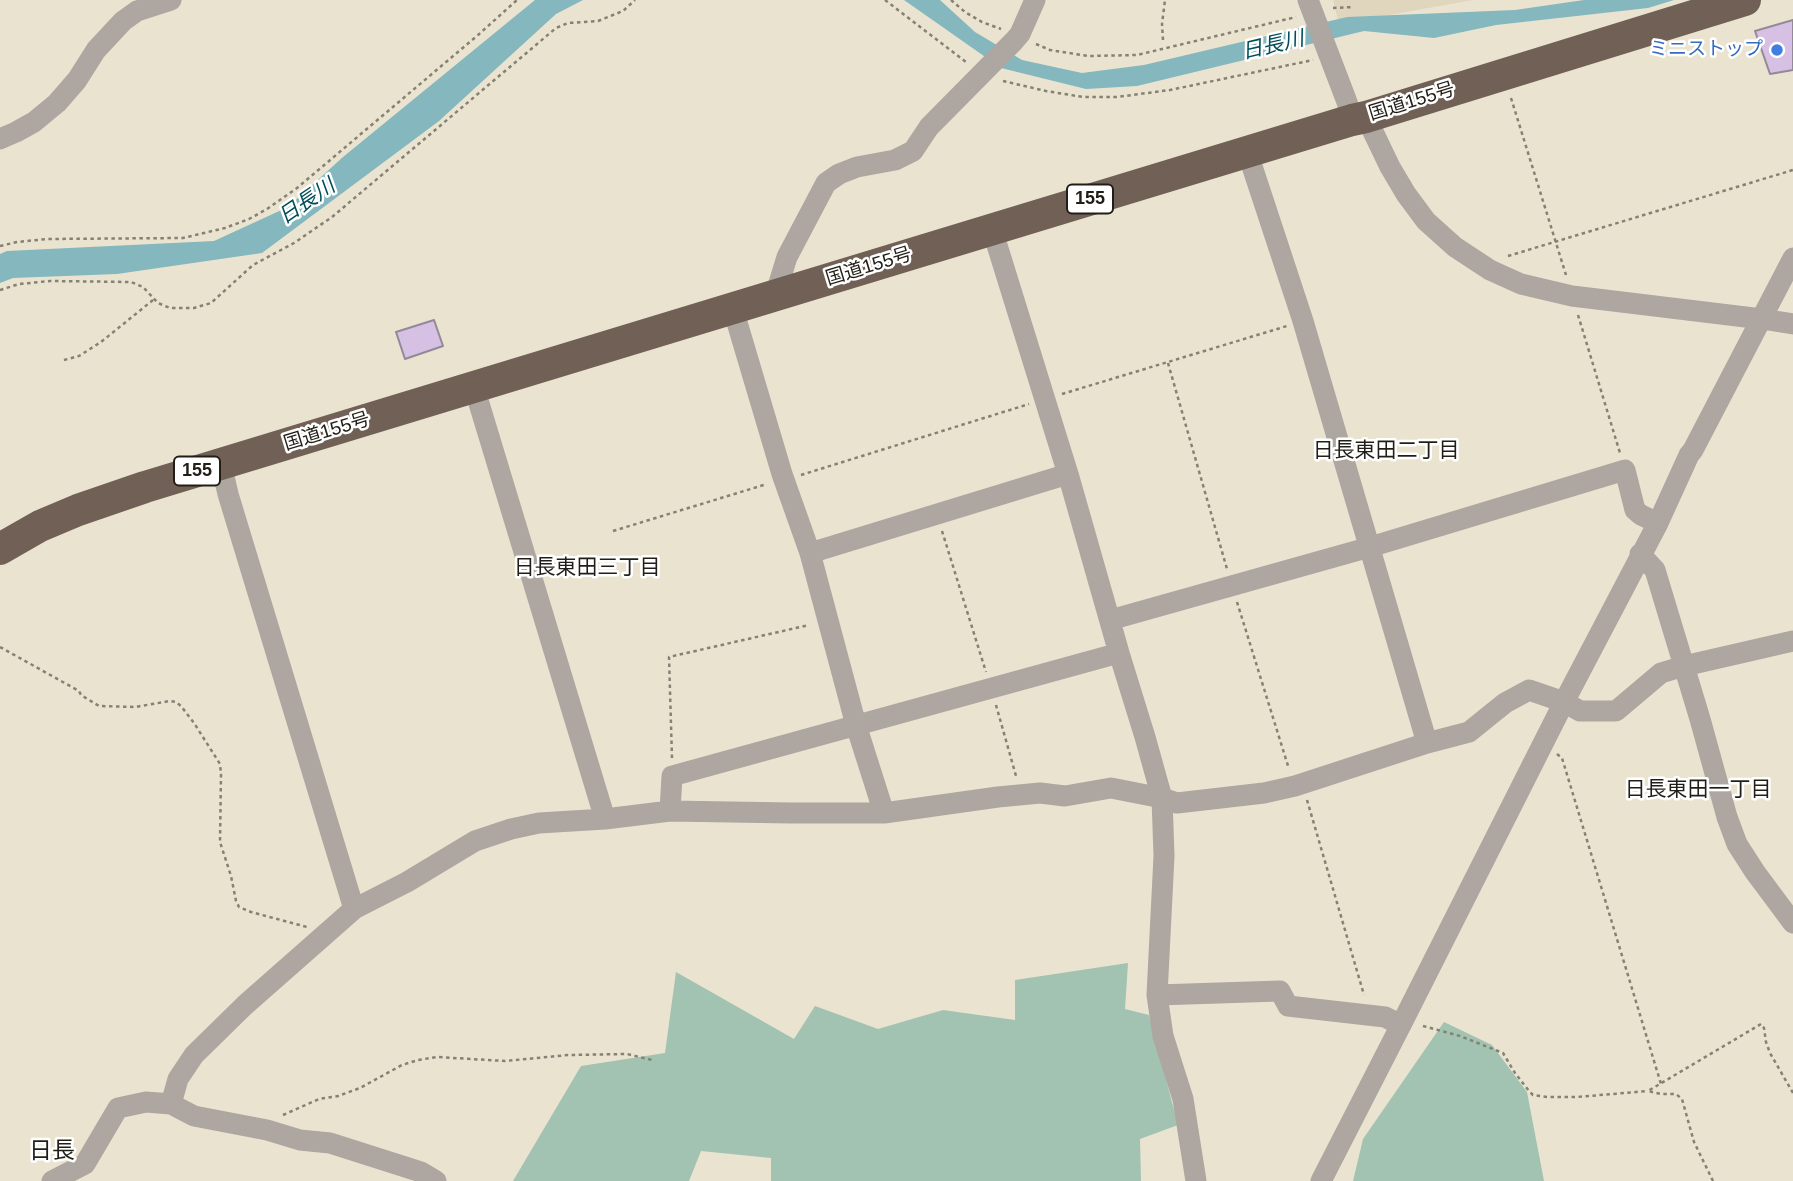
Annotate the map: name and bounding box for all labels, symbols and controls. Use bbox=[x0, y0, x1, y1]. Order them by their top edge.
water label: 日長川 bbox=[1239, 27, 1307, 65]
place label: ミニストップ bbox=[1649, 39, 1763, 61]
marker: ミニストップ bbox=[1769, 42, 1785, 58]
street label: 国道155号 bbox=[1366, 78, 1458, 126]
water label: 日長川 bbox=[274, 174, 340, 230]
road number: 155 bbox=[1067, 184, 1113, 214]
street label: 国道155号 bbox=[823, 243, 915, 291]
street label: 国道155号 bbox=[281, 408, 373, 456]
district label: 日長東田二丁目 bbox=[1313, 438, 1459, 464]
road number: 155 bbox=[174, 457, 220, 486]
district label: 日長東田三丁目 bbox=[514, 555, 660, 581]
district label: 日長東田一丁目 bbox=[1625, 777, 1771, 803]
district label: 日長 bbox=[29, 1138, 75, 1166]

